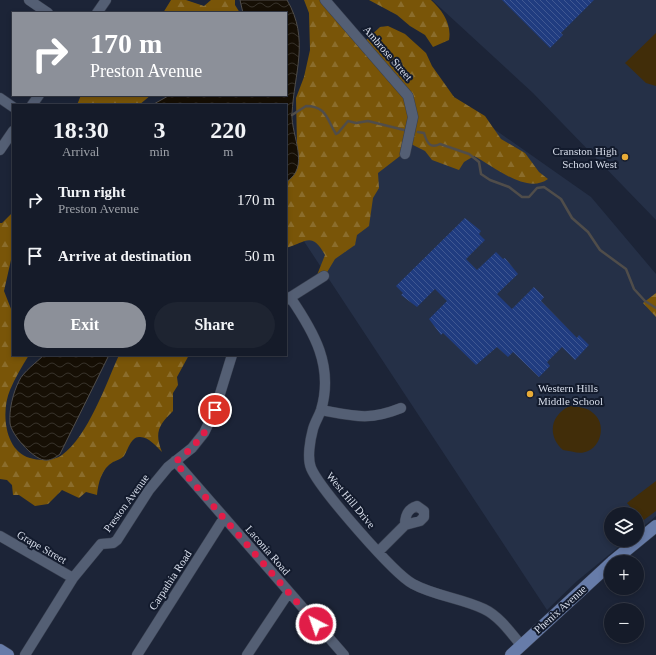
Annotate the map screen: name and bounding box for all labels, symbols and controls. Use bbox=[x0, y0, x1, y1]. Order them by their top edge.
street label: Ambrose Street bbox=[361, 23, 415, 83]
icon: right bbox=[24, 28, 76, 80]
text: 170 m bbox=[90, 28, 162, 59]
text: Preston Avenue bbox=[90, 61, 202, 81]
text: 18:30 bbox=[53, 117, 109, 143]
text: 3 bbox=[153, 117, 165, 143]
text: 220 bbox=[210, 117, 246, 143]
text: Arrival bbox=[62, 144, 99, 159]
text: min bbox=[149, 144, 170, 159]
text: m bbox=[223, 144, 233, 159]
place label: Cranston High School West bbox=[553, 145, 617, 170]
marker: Cranston High School West bbox=[620, 152, 630, 162]
text: Turn right bbox=[58, 184, 125, 200]
icon: right bbox=[24, 189, 46, 211]
text: 170 m bbox=[237, 192, 275, 208]
text: Preston Avenue bbox=[58, 201, 139, 216]
icon: arrive bbox=[24, 245, 46, 267]
text: Arrive at destination bbox=[58, 248, 191, 264]
text: 50 m bbox=[245, 248, 275, 264]
button: Exit bbox=[24, 302, 146, 348]
button: Share bbox=[154, 302, 275, 348]
place label: Western Hills Middle School bbox=[538, 382, 603, 407]
marker: Western Hills Middle School bbox=[525, 389, 535, 399]
pin bbox=[198, 393, 232, 427]
icon: arrive bbox=[204, 399, 226, 421]
street label: West Hill Drive bbox=[324, 470, 378, 531]
street label: Preston Avenue bbox=[101, 472, 151, 534]
map controls bbox=[604, 507, 644, 643]
button: layers bbox=[604, 507, 644, 547]
street label: Laconia Road bbox=[243, 523, 293, 577]
street label: Grape Street bbox=[15, 528, 69, 566]
street label: Carpathia Road bbox=[146, 547, 194, 612]
button: + bbox=[604, 555, 644, 595]
street label: Phenix Avenue bbox=[531, 582, 589, 636]
position arrow bbox=[295, 603, 337, 645]
button: − bbox=[604, 603, 644, 643]

